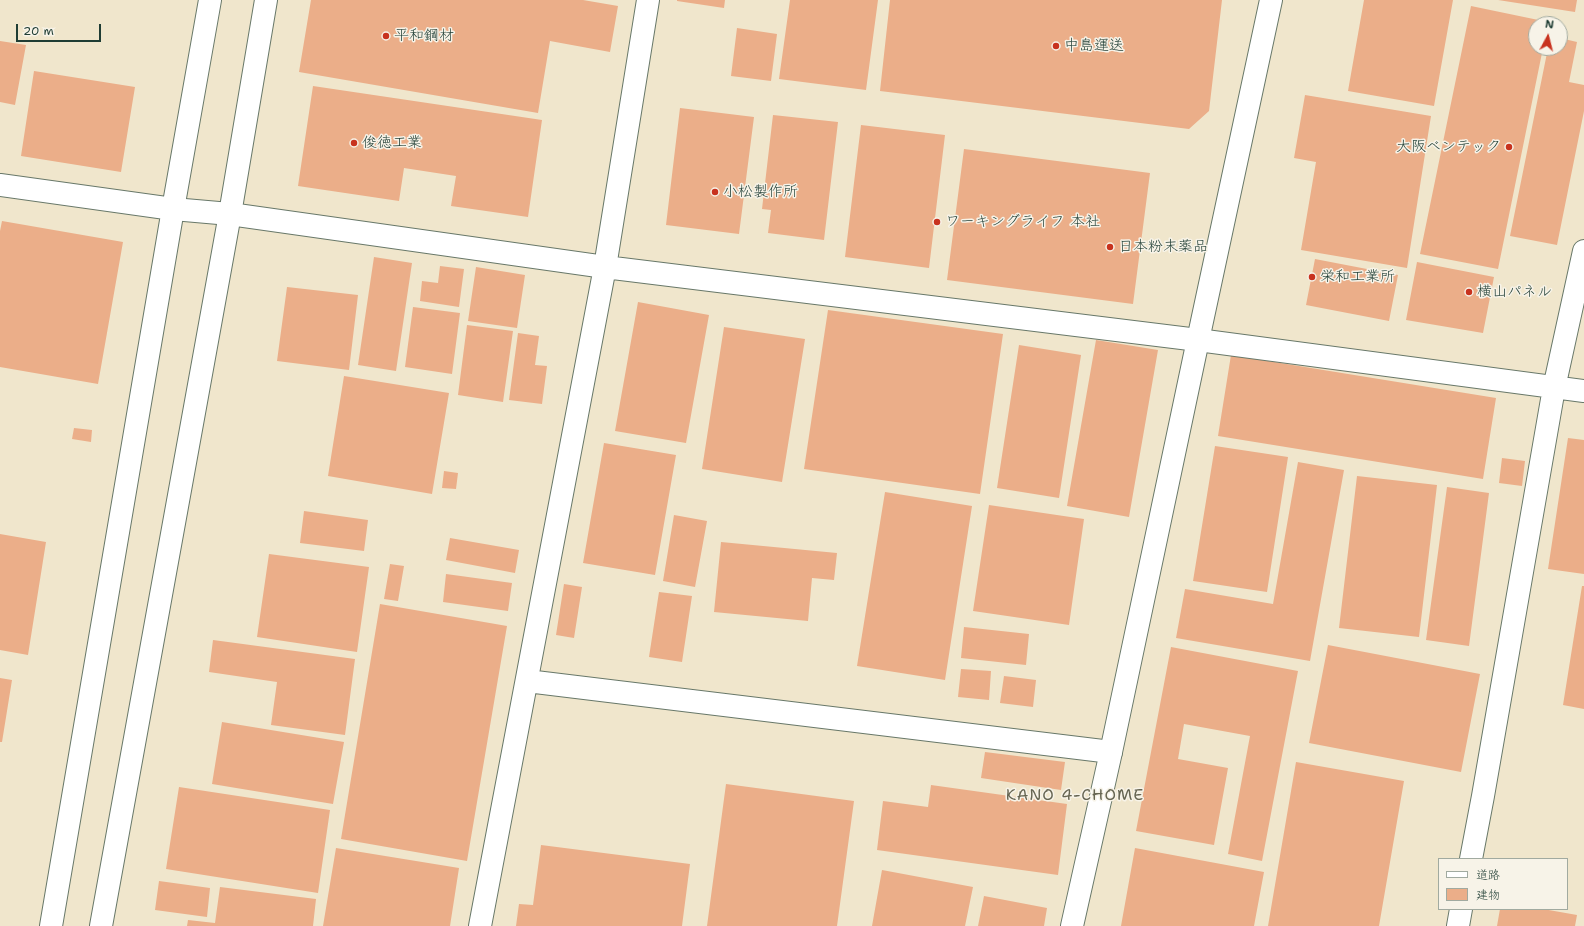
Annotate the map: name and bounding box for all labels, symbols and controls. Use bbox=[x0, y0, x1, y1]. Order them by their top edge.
scale bar bbox=[18, 16, 103, 42]
north arrow bbox=[1528, 16, 1568, 56]
text: N bbox=[1544, 17, 1555, 33]
text: 20 m bbox=[23, 23, 54, 39]
place label: 平和鋼材 bbox=[394, 27, 454, 45]
marker: 平和鋼材 bbox=[381, 31, 391, 41]
place label: 中島運送 bbox=[1064, 37, 1124, 55]
marker: 中島運送 bbox=[1051, 41, 1061, 51]
place label: 俊徳工業 bbox=[362, 134, 422, 152]
marker: 俊徳工業 bbox=[349, 138, 359, 148]
place label: 大阪ベンテック bbox=[1396, 138, 1501, 156]
marker: 大阪ベンテック bbox=[1504, 142, 1514, 152]
place label: 小松製作所 bbox=[723, 183, 798, 201]
marker: 小松製作所 bbox=[710, 187, 720, 197]
place label: ワーキングライフ 本社 bbox=[945, 213, 1100, 231]
marker: ワーキングライフ 本社 bbox=[932, 217, 942, 227]
place label: 日本粉末薬品 bbox=[1118, 238, 1208, 256]
marker: 日本粉末薬品 bbox=[1105, 242, 1115, 252]
place label: 栄和工業所 bbox=[1320, 268, 1395, 286]
marker: 栄和工業所 bbox=[1307, 272, 1317, 282]
place label: 横山パネル bbox=[1477, 283, 1552, 301]
marker: 横山パネル bbox=[1464, 287, 1474, 297]
district label: KANO 4-CHOME bbox=[1006, 786, 1144, 806]
legend bbox=[1438, 858, 1568, 910]
text: 道路 bbox=[1476, 867, 1500, 883]
text: 建物 bbox=[1476, 887, 1500, 903]

